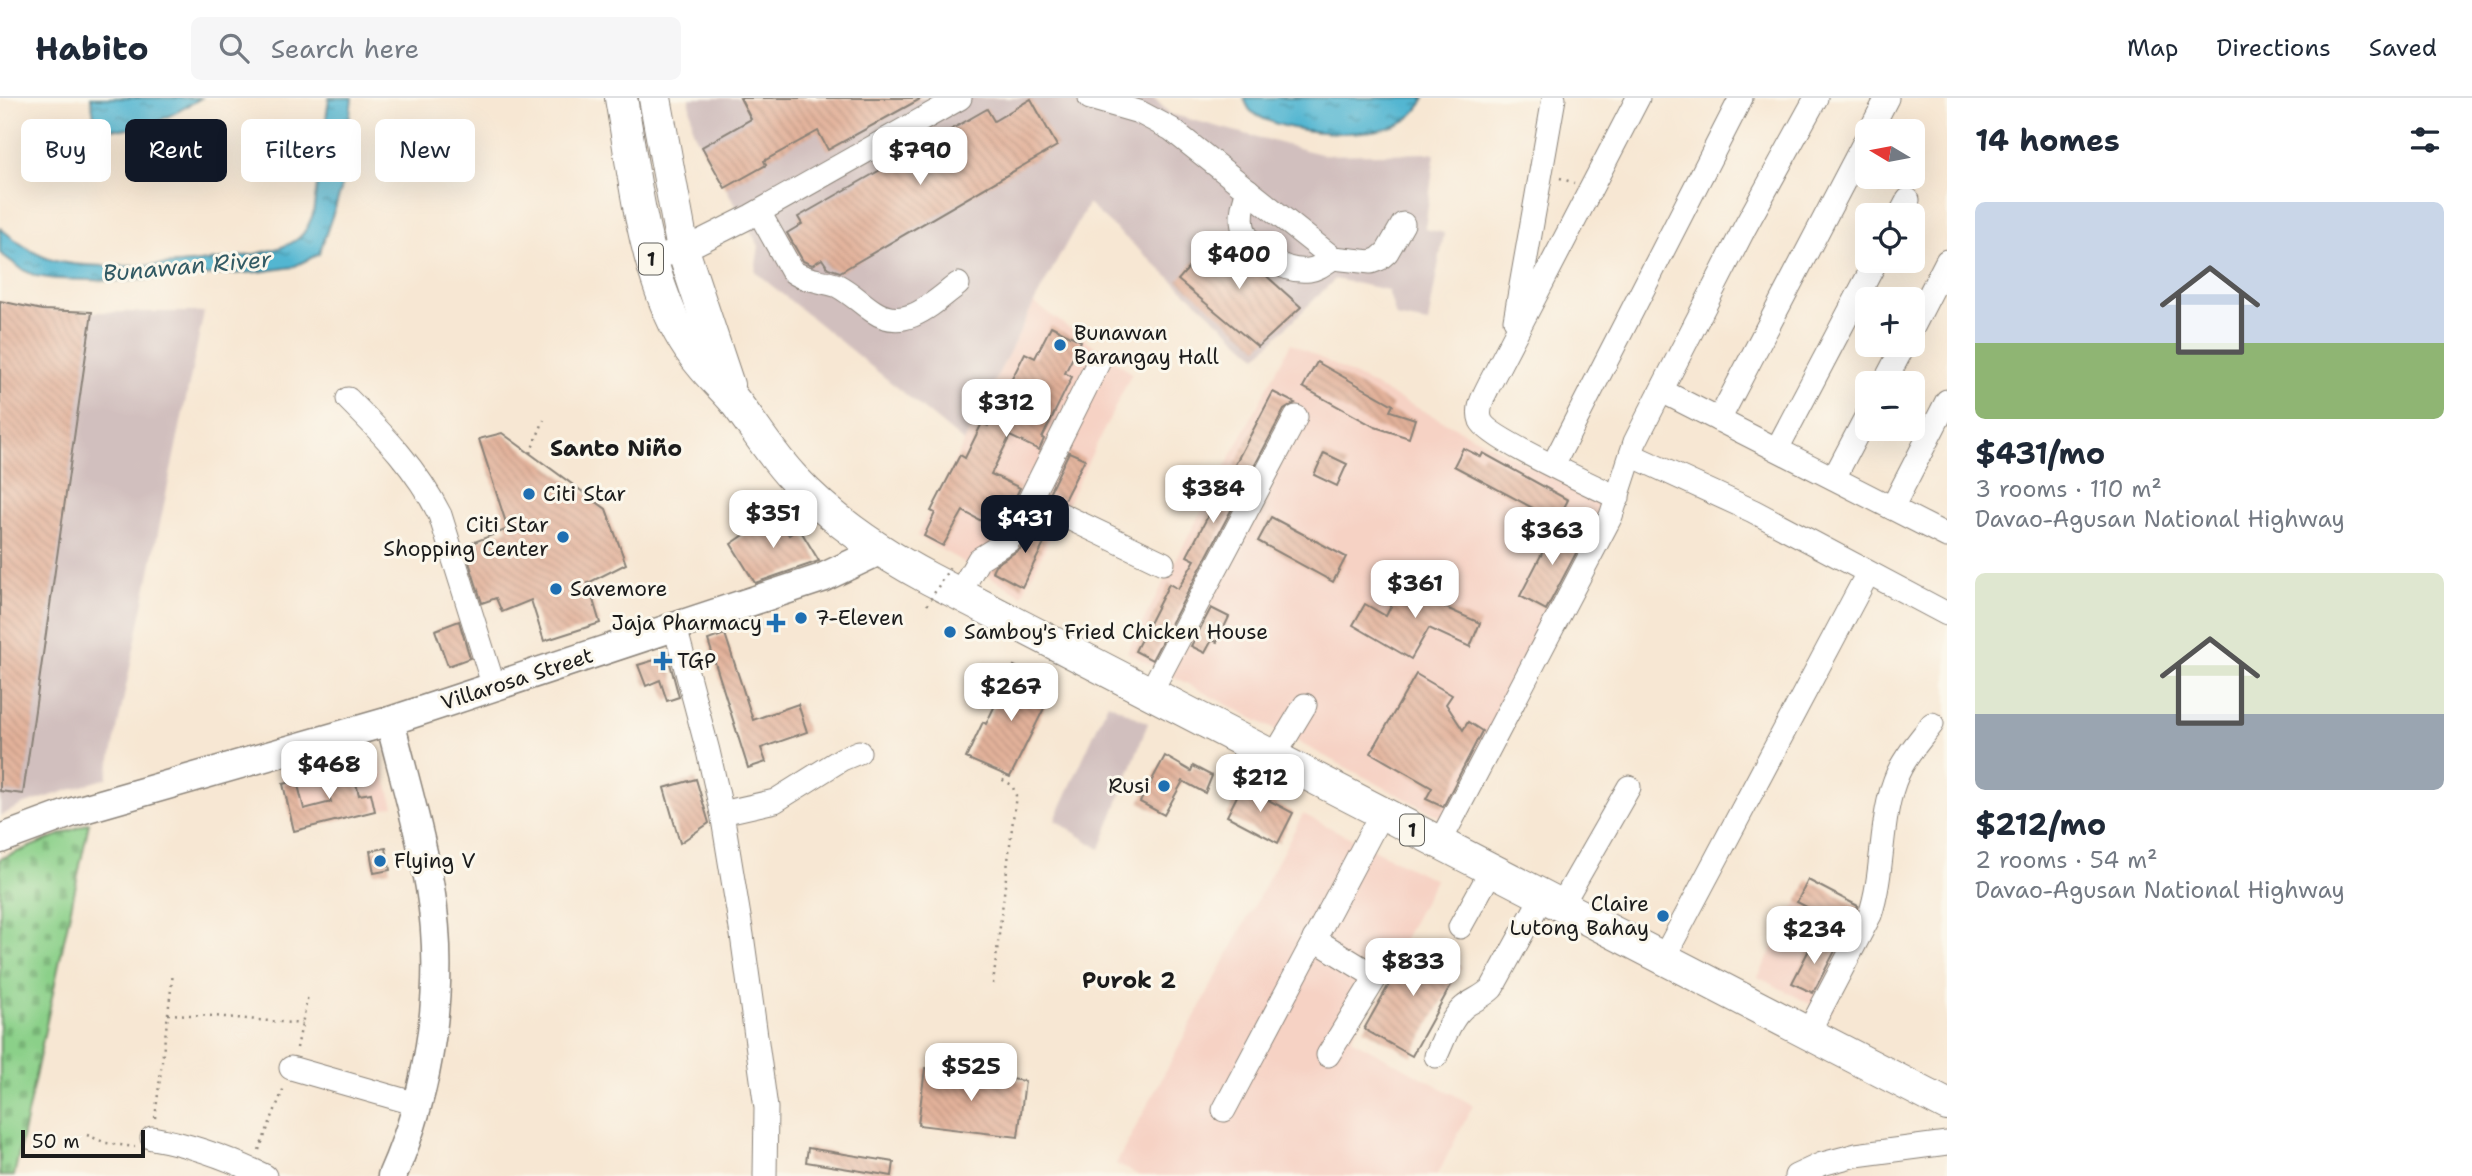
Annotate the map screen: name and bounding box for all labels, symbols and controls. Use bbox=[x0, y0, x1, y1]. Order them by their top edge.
search box bbox=[191, 17, 681, 80]
text: Habito bbox=[35, 26, 149, 71]
icon: search bbox=[215, 29, 253, 67]
text: Search here bbox=[271, 31, 419, 66]
text: Map bbox=[2127, 32, 2178, 64]
text: Directions bbox=[2216, 32, 2331, 64]
text: Saved bbox=[2369, 32, 2437, 64]
chip: Buy bbox=[21, 119, 111, 182]
chip: Rent bbox=[125, 119, 227, 182]
chip: Filters bbox=[241, 119, 361, 182]
chip: New bbox=[375, 119, 475, 182]
north arrow bbox=[1855, 119, 1925, 189]
map controls bbox=[1855, 119, 1925, 441]
text: 14 homes bbox=[1975, 120, 2120, 161]
icon: filters bbox=[2406, 121, 2444, 159]
pin: $790 bbox=[879, 127, 961, 187]
text: $790 bbox=[888, 135, 952, 165]
button: locate bbox=[1855, 203, 1925, 273]
pin: $400 bbox=[1198, 232, 1280, 291]
text: $400 bbox=[1207, 239, 1271, 269]
water label: Bunawan River bbox=[101, 244, 274, 288]
road number: 1 bbox=[639, 244, 663, 274]
icon: home bbox=[2147, 247, 2273, 373]
button: + bbox=[1855, 287, 1925, 357]
place label: Bunawan Barangay Hall bbox=[1074, 319, 1219, 371]
marker: Bunawan Barangay Hall bbox=[1052, 337, 1068, 353]
button: − bbox=[1855, 371, 1925, 441]
pin: $312 bbox=[965, 380, 1047, 439]
text: $312 bbox=[978, 387, 1034, 417]
district label: Santo Niño bbox=[550, 433, 682, 463]
text: $431/mo bbox=[1975, 433, 2105, 474]
pin: $384 bbox=[1172, 466, 1254, 525]
text: $384 bbox=[1181, 473, 1245, 503]
text: 3 rooms · 110 m² bbox=[1975, 474, 2162, 504]
place label: Citi Star bbox=[543, 480, 626, 508]
marker: Citi Star bbox=[521, 486, 537, 502]
pin: $351 bbox=[732, 490, 814, 550]
pin: $431 bbox=[984, 496, 1066, 555]
text: $351 bbox=[745, 498, 801, 528]
text: $431 bbox=[997, 503, 1053, 533]
text: Davao-Agusan National Highway bbox=[1975, 504, 2345, 534]
pin: $363 bbox=[1511, 508, 1593, 567]
place label: Citi Star Shopping Center bbox=[383, 511, 549, 563]
text: $363 bbox=[1520, 515, 1584, 545]
marker: Citi Star Shopping Center bbox=[555, 529, 571, 545]
pin: $361 bbox=[1374, 560, 1456, 620]
text: $361 bbox=[1387, 568, 1443, 598]
place label: Savemore bbox=[570, 575, 667, 603]
marker: Savemore bbox=[548, 581, 564, 597]
place label: 7-Eleven bbox=[815, 604, 904, 632]
place label: Jaja Pharmacy bbox=[611, 609, 762, 637]
marker: 7-Eleven bbox=[793, 610, 809, 626]
marker: Jaja Pharmacy bbox=[768, 615, 784, 631]
place label: Samboy's Fried Chicken House bbox=[964, 618, 1268, 646]
icon: home bbox=[2147, 618, 2273, 744]
marker: Samboy's Fried Chicken House bbox=[942, 624, 958, 640]
street label: Villarosa Street bbox=[437, 641, 597, 717]
place label: TGP bbox=[677, 647, 716, 675]
marker: TGP bbox=[655, 653, 671, 669]
pin: $267 bbox=[970, 664, 1052, 723]
text: $267 bbox=[980, 671, 1042, 701]
pin: $468 bbox=[288, 742, 370, 801]
text: $468 bbox=[297, 749, 361, 779]
pin: $212 bbox=[1219, 754, 1301, 814]
text: $212 bbox=[1232, 762, 1288, 792]
place label: Rusi bbox=[1108, 772, 1150, 800]
marker: Rusi bbox=[1156, 778, 1172, 794]
text: $212/mo bbox=[1975, 804, 2106, 845]
road number: 1 bbox=[1400, 814, 1424, 846]
text: 2 rooms · 54 m² bbox=[1975, 845, 2158, 875]
place label: Flying V bbox=[394, 847, 476, 875]
marker: Flying V bbox=[372, 853, 388, 869]
text: Davao-Agusan National Highway bbox=[1975, 875, 2345, 905]
place label: Claire Lutong Bahay bbox=[1510, 890, 1649, 942]
pin: $234 bbox=[1773, 906, 1855, 966]
marker: Claire Lutong Bahay bbox=[1655, 908, 1671, 924]
text: $234 bbox=[1782, 914, 1846, 944]
pin: $833 bbox=[1372, 939, 1454, 998]
text: $833 bbox=[1381, 946, 1445, 976]
district label: Purok 2 bbox=[1082, 965, 1176, 995]
pin: $525 bbox=[930, 1044, 1012, 1103]
text: $525 bbox=[941, 1051, 1001, 1081]
scale bar bbox=[21, 1127, 145, 1159]
text: 50 m bbox=[32, 1129, 80, 1154]

